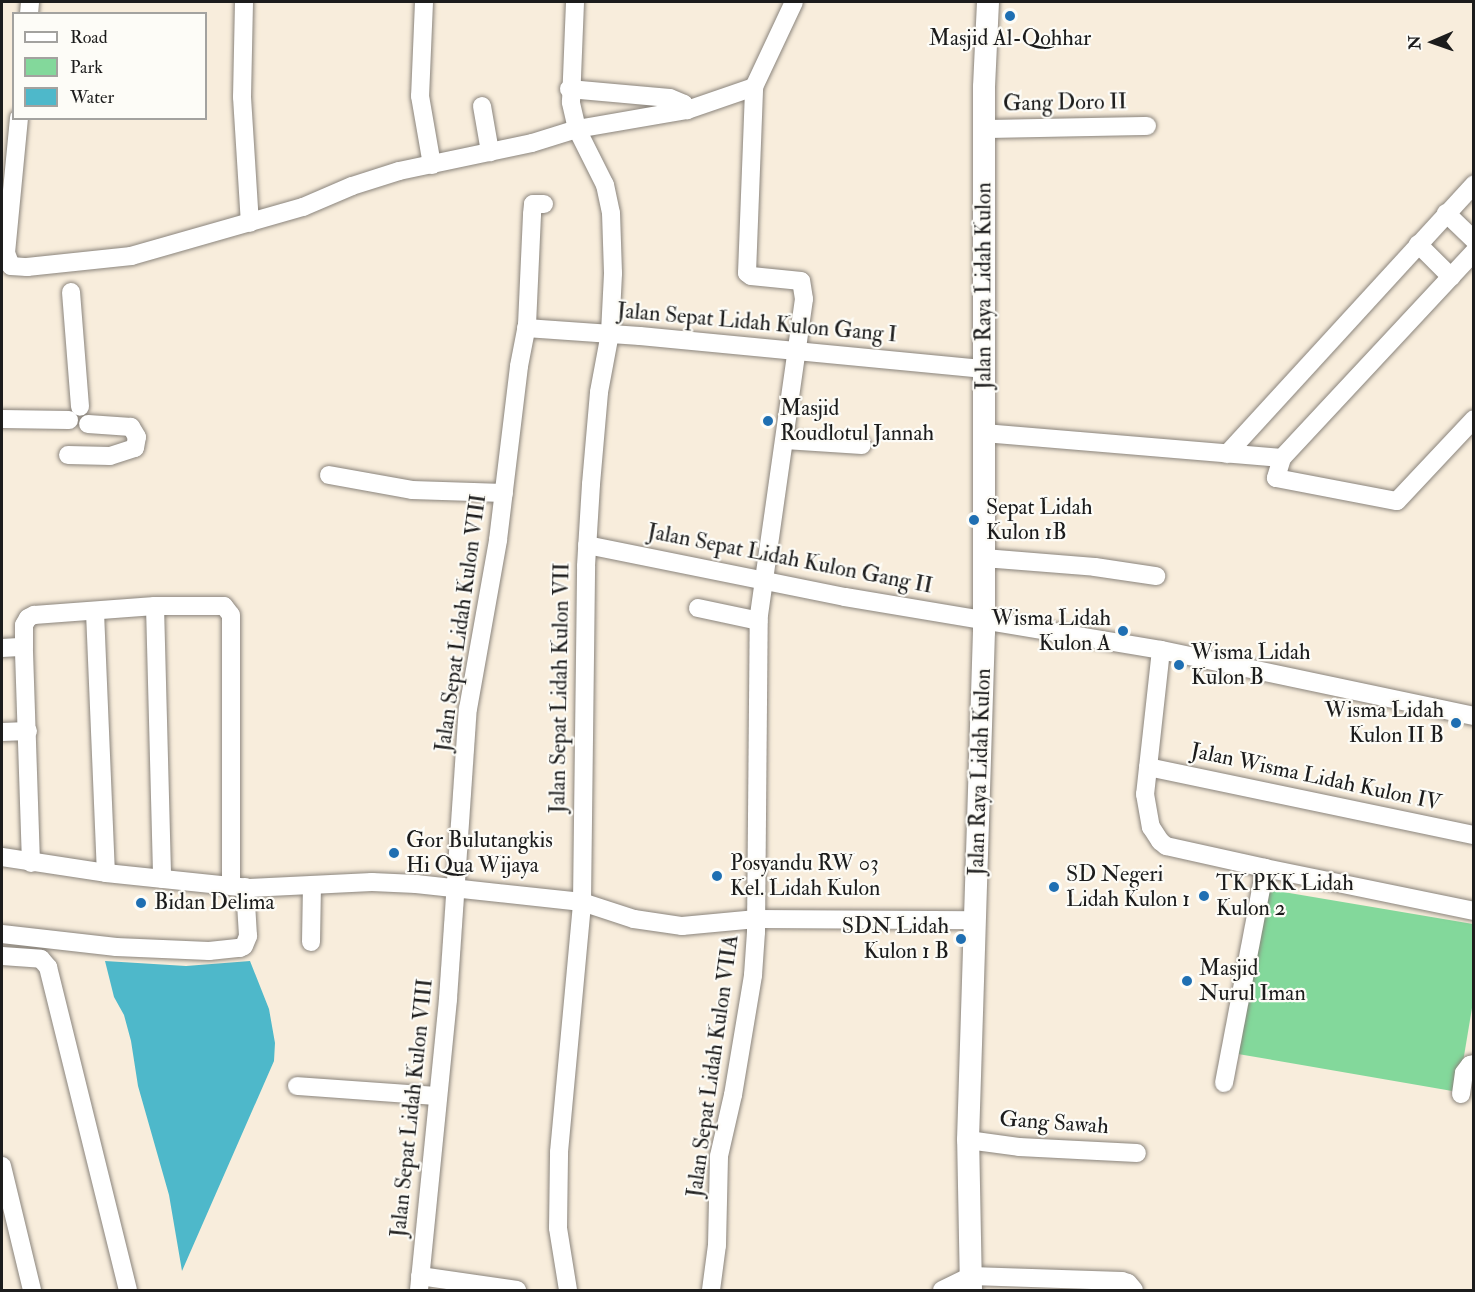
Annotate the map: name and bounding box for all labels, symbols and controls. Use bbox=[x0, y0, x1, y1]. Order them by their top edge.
marker: Masjid Al-Qohhar bbox=[1003, 9, 1017, 23]
legend bbox=[12, 12, 207, 120]
north arrow bbox=[1403, 12, 1463, 72]
text: Road bbox=[70, 26, 108, 49]
place label: Masjid Al-Qohhar bbox=[929, 26, 1091, 52]
text: N bbox=[1405, 35, 1425, 50]
text: Park bbox=[70, 56, 103, 79]
text: Water bbox=[70, 86, 114, 109]
street label: Gang Doro II bbox=[1003, 89, 1127, 117]
street label: Jalan Raya Lidah Kulon bbox=[971, 182, 997, 390]
street label: Jalan Sepat Lidah Kulon Gang I bbox=[616, 298, 898, 348]
place label: Masjid Roudlotul Jannah bbox=[780, 395, 934, 446]
marker: Masjid Roudlotul Jannah bbox=[761, 414, 775, 428]
street label: Jalan Sepat Lidah Kulon VIII bbox=[430, 493, 492, 753]
place label: Sepat Lidah Kulon 1B bbox=[986, 494, 1092, 546]
marker: Sepat Lidah Kulon 1B bbox=[967, 513, 981, 527]
street label: Jalan Sepat Lidah Kulon Gang II bbox=[645, 518, 935, 600]
street label: Jalan Sepat Lidah Kulon VII bbox=[545, 562, 575, 814]
place label: Wisma Lidah Kulon A bbox=[991, 605, 1111, 656]
marker: Wisma Lidah Kulon A bbox=[1116, 624, 1130, 638]
place label: Wisma Lidah Kulon B bbox=[1191, 639, 1311, 690]
marker: Wisma Lidah Kulon B bbox=[1172, 658, 1186, 672]
street label: Jalan Raya Lidah Kulon bbox=[963, 668, 997, 876]
place label: Wisma Lidah Kulon II B bbox=[1324, 697, 1444, 748]
marker: Wisma Lidah Kulon II B bbox=[1449, 716, 1463, 730]
street label: Jalan Wisma Lidah Kulon IV bbox=[1188, 738, 1444, 816]
place label: Gor Bulutangkis Hi Qua Wijaya bbox=[406, 827, 553, 878]
marker: Gor Bulutangkis Hi Qua Wijaya bbox=[387, 846, 401, 860]
place label: Posyandu RW 03 Kel. Lidah Kulon bbox=[730, 850, 880, 902]
place label: SD Negeri Lidah Kulon 1 bbox=[1066, 861, 1190, 912]
marker: Posyandu RW 03 Kel. Lidah Kulon bbox=[708, 867, 726, 885]
place label: TK PKK Lidah Kulon 2 bbox=[1216, 870, 1354, 921]
marker: SD Negeri Lidah Kulon 1 bbox=[1047, 880, 1061, 894]
marker: TK PKK Lidah Kulon 2 bbox=[1197, 889, 1211, 903]
place label: Bidan Delima bbox=[154, 890, 275, 916]
marker: Bidan Delima bbox=[132, 894, 150, 912]
place label: SDN Lidah Kulon 1 B bbox=[842, 913, 949, 964]
marker: SDN Lidah Kulon 1 B bbox=[954, 932, 968, 946]
street label: Jalan Sepat Lidah Kulon VIIA bbox=[681, 933, 745, 1199]
place label: Masjid Nurul Iman bbox=[1199, 955, 1306, 1006]
marker: Masjid Nurul Iman bbox=[1180, 974, 1194, 988]
street label: Jalan Sepat Lidah Kulon VIII bbox=[385, 977, 439, 1239]
street label: Gang Sawah bbox=[998, 1106, 1110, 1140]

